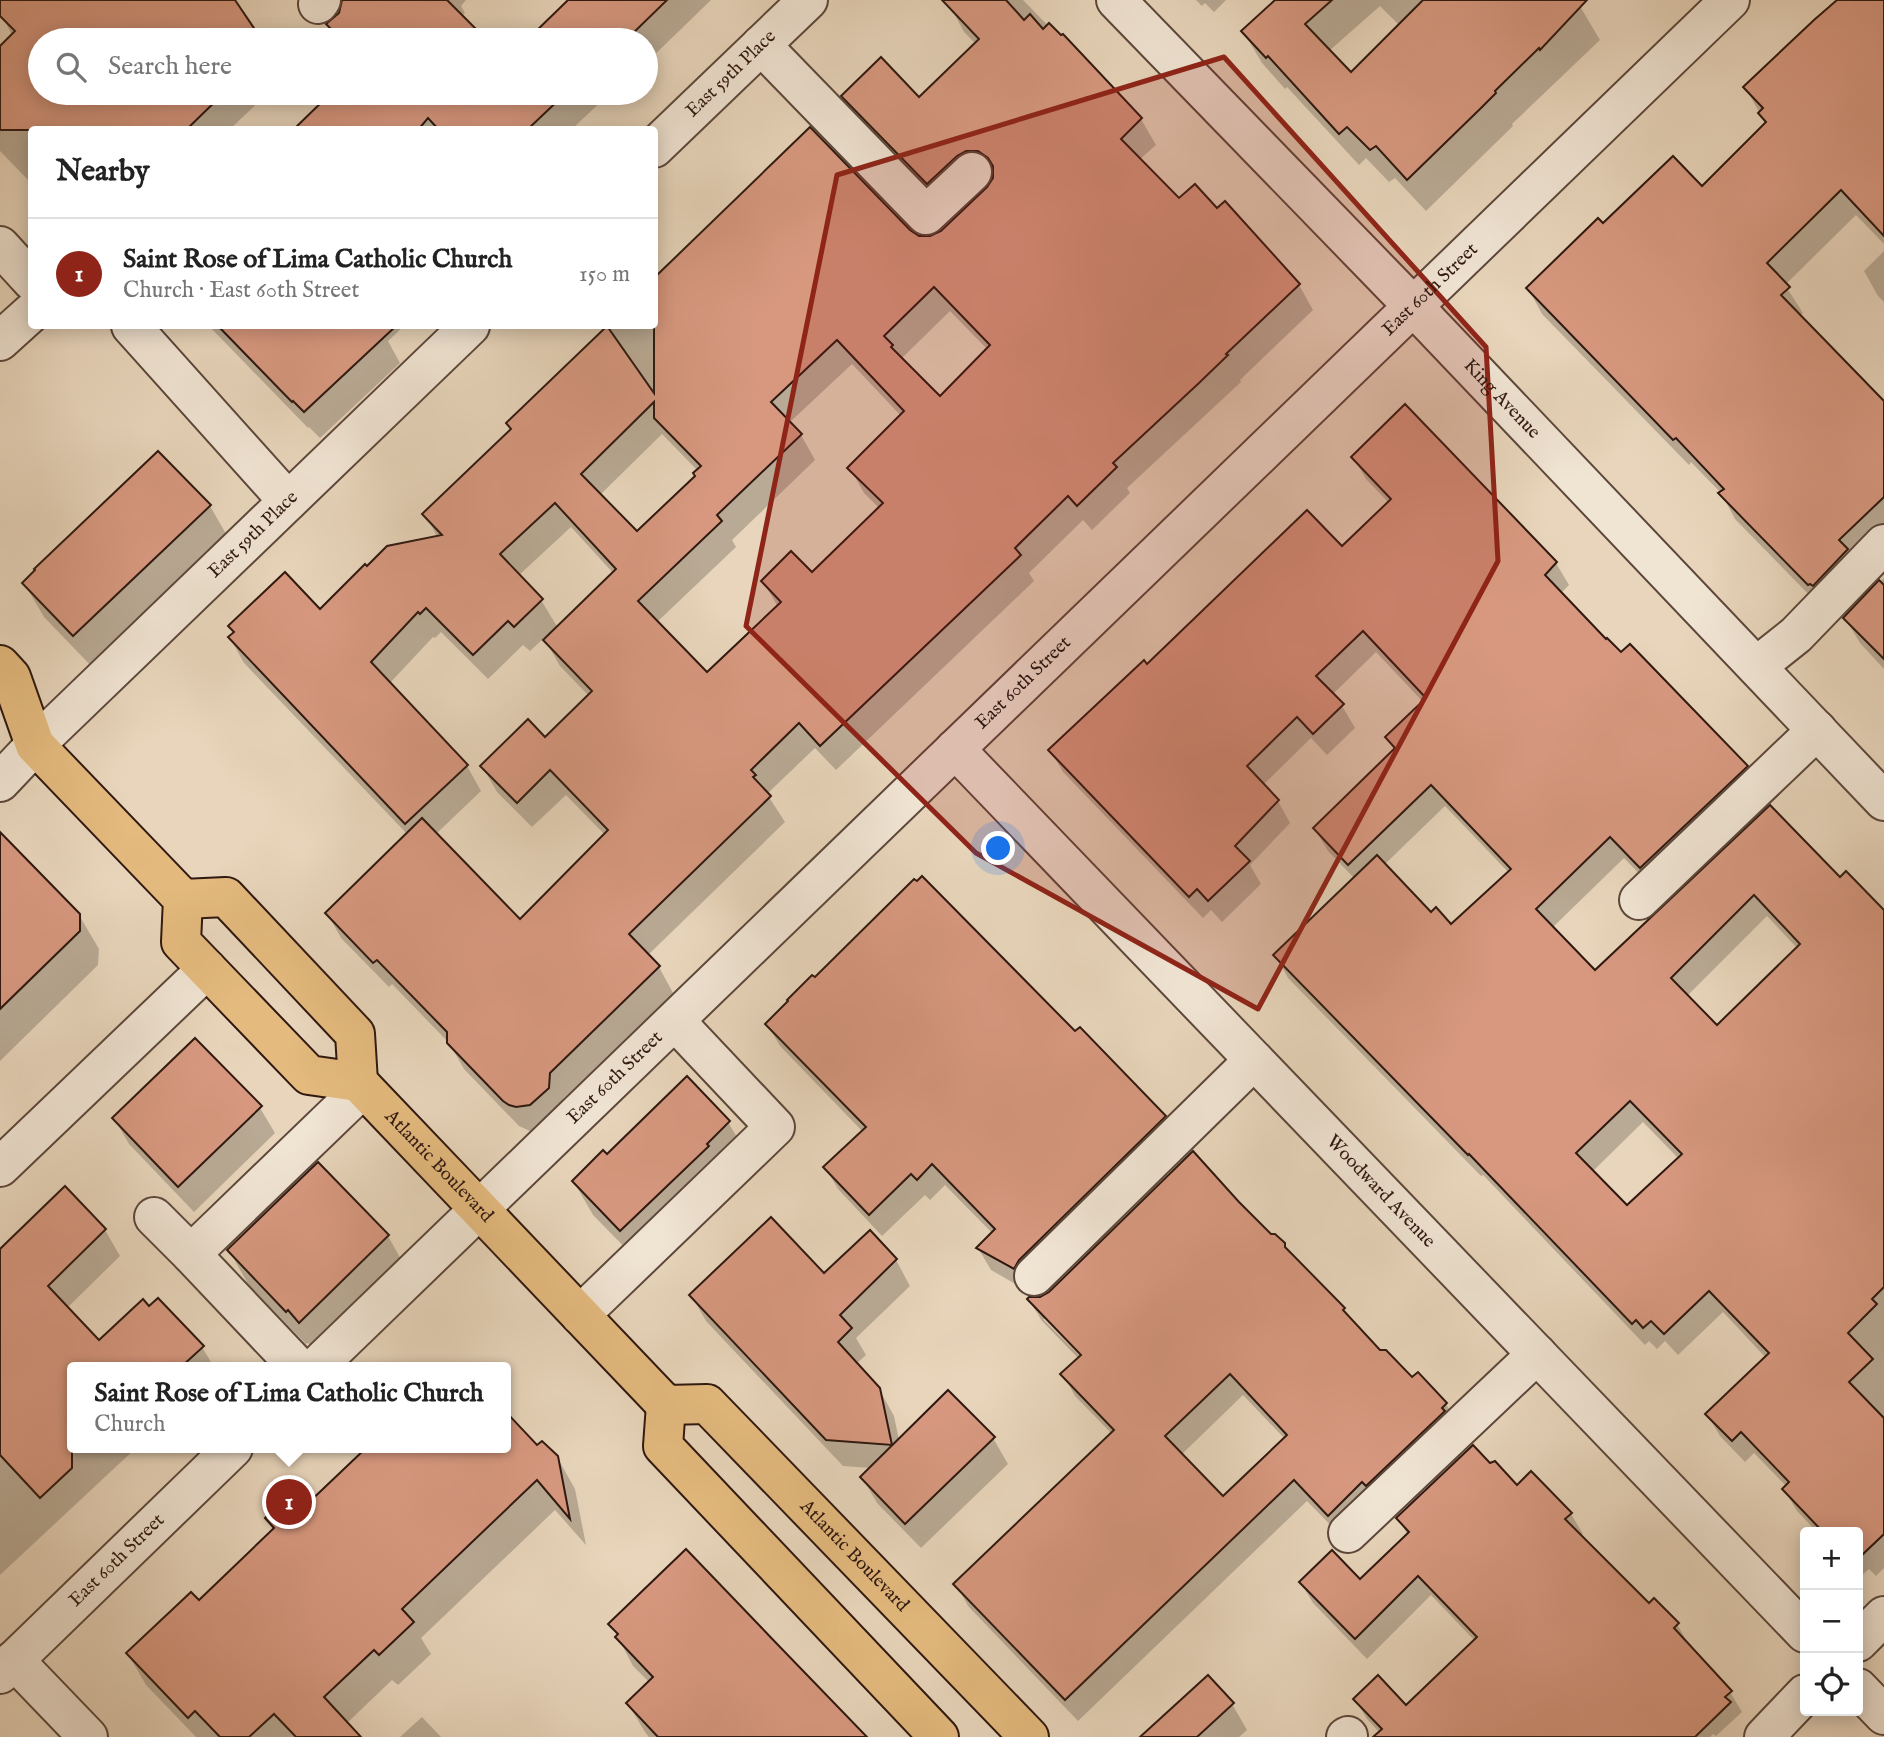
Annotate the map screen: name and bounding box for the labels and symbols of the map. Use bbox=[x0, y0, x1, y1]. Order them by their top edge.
street label: East 59th Place bbox=[681, 25, 782, 123]
street label: East 60th Street bbox=[1377, 238, 1484, 341]
street label: King Avenue bbox=[1458, 354, 1545, 444]
street label: East 59th Place bbox=[203, 486, 304, 584]
street label: East 60th Street bbox=[970, 631, 1077, 735]
your location bbox=[981, 831, 1015, 865]
street label: East 60th Street bbox=[562, 1026, 668, 1130]
street label: Atlantic Boulevard bbox=[379, 1104, 499, 1229]
street label: Woodward Avenue bbox=[1321, 1130, 1441, 1253]
pin: 1 bbox=[266, 1476, 312, 1528]
street label: Atlantic Boulevard bbox=[794, 1494, 914, 1618]
street label: East 60th Street bbox=[64, 1508, 170, 1612]

